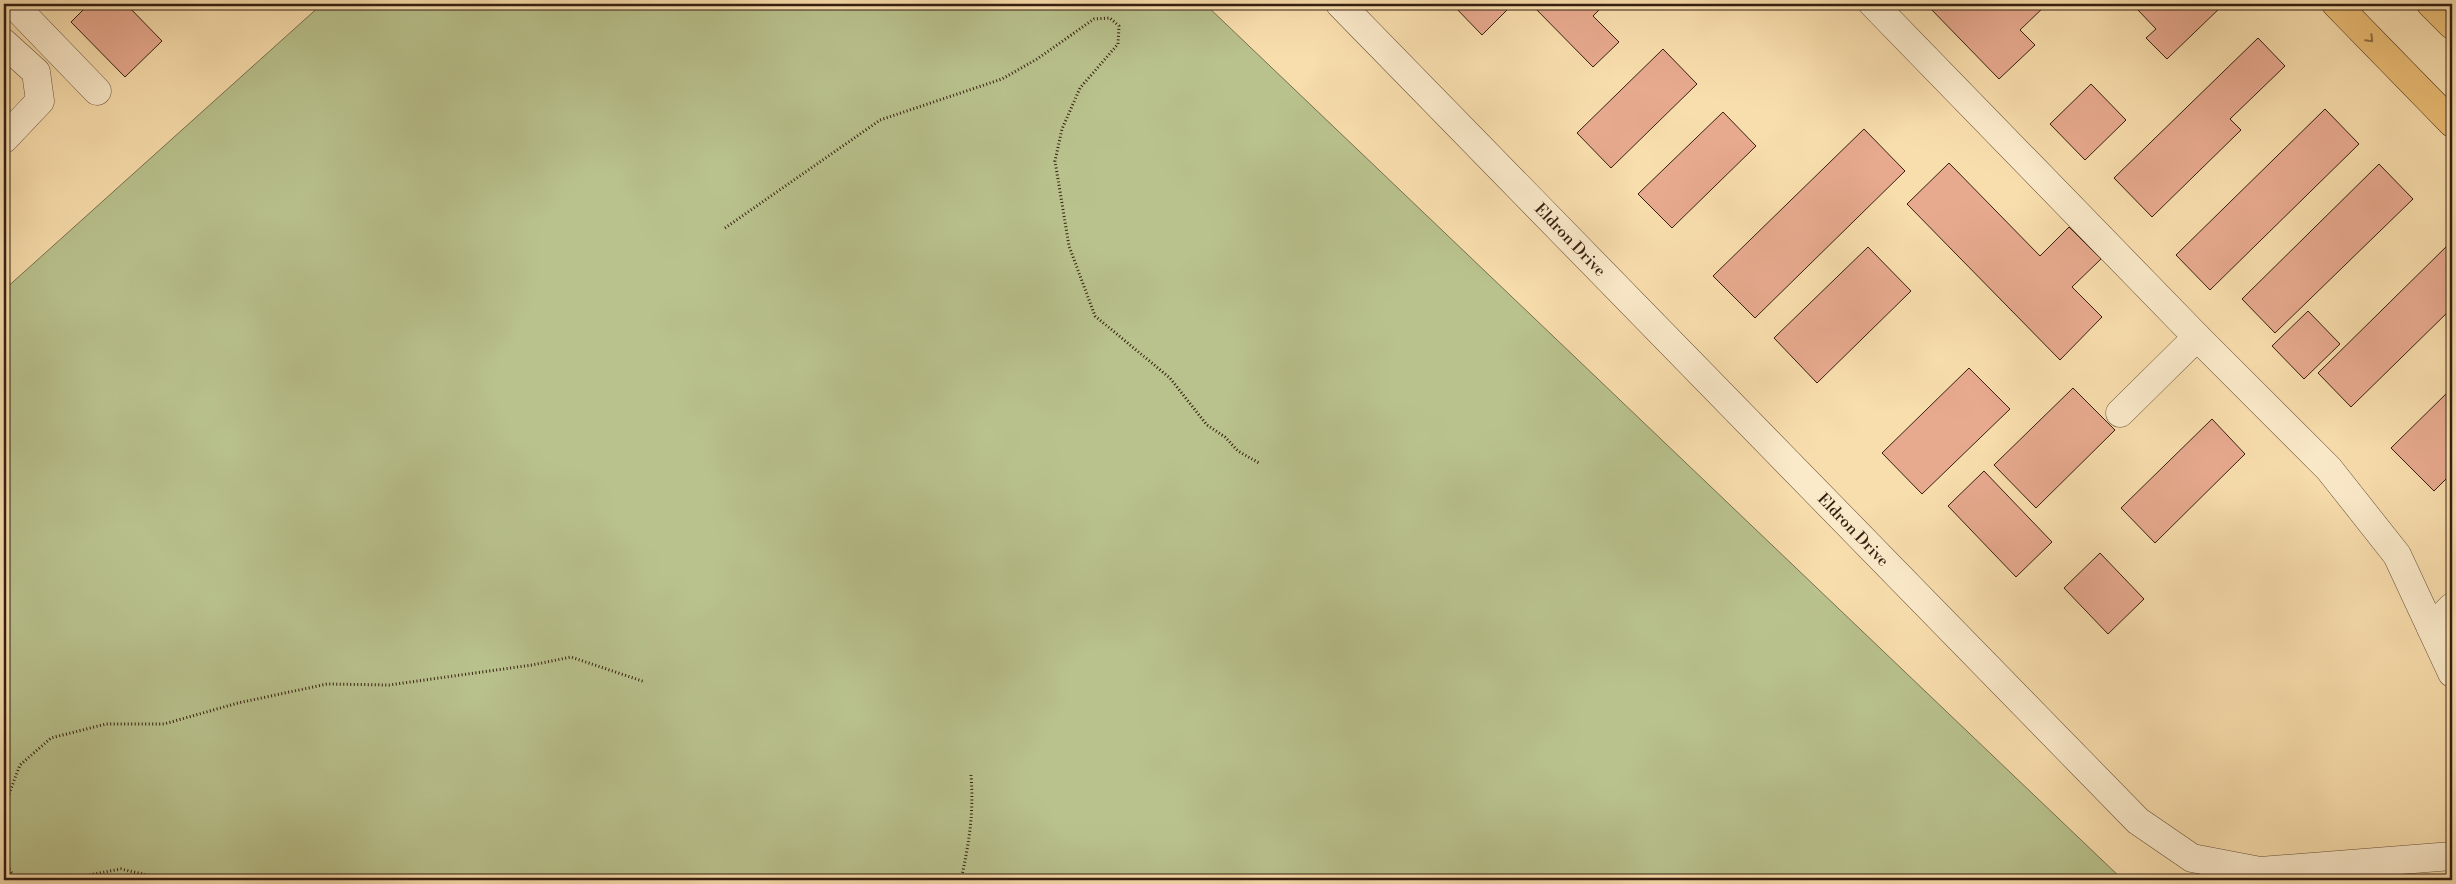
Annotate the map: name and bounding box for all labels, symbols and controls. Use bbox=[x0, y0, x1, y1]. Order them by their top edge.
one-way arrow bbox=[2364, 33, 2373, 42]
street label: Eldron Drive bbox=[1530, 199, 1610, 281]
street label: Eldron Drive bbox=[1813, 489, 1893, 571]

